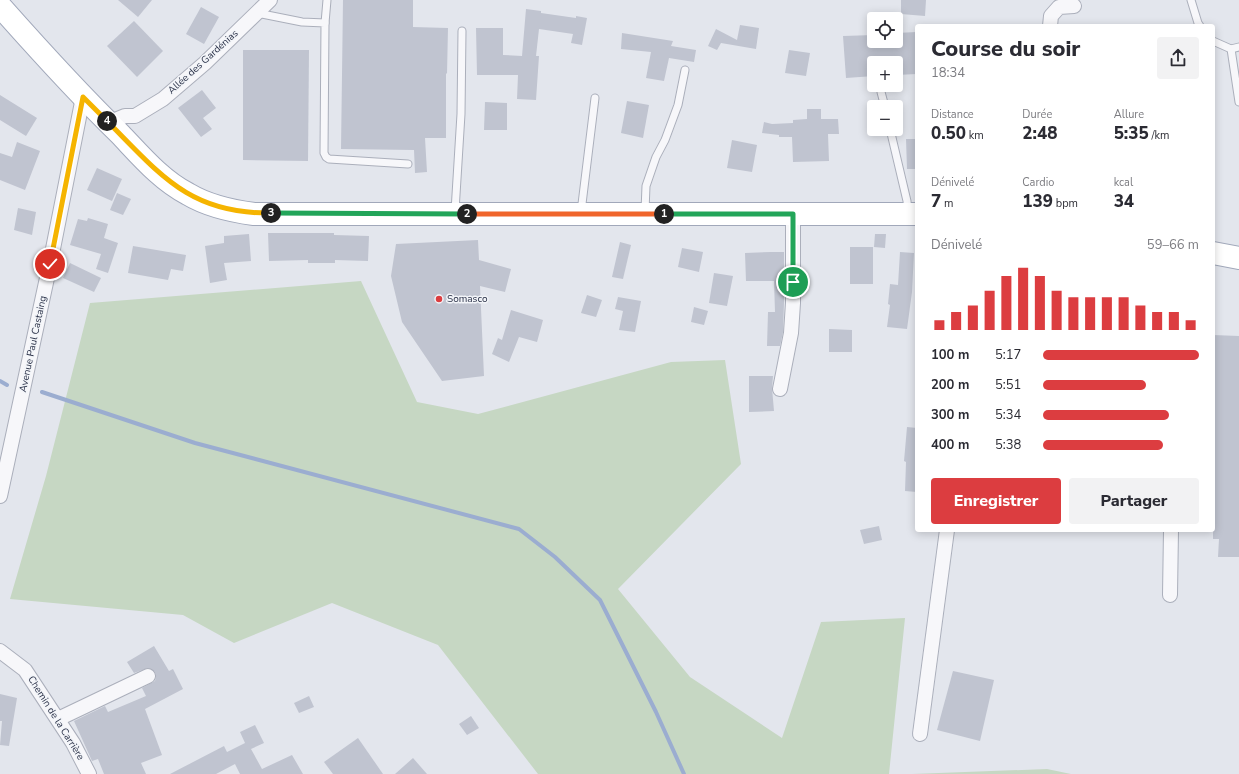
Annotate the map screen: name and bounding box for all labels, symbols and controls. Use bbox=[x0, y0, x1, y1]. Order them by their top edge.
map controls bbox=[867, 12, 903, 136]
button: locate bbox=[867, 12, 903, 48]
street label: Allée des Gardénias bbox=[165, 26, 241, 97]
text: Course du soir bbox=[931, 34, 1080, 64]
button: share bbox=[1157, 37, 1199, 79]
button: + bbox=[867, 56, 903, 92]
text: 18:34 bbox=[931, 64, 965, 82]
button: − bbox=[867, 100, 903, 136]
text: Distance bbox=[931, 107, 974, 122]
text: Durée bbox=[1022, 107, 1052, 122]
text: Allure bbox=[1114, 107, 1144, 122]
pin: 4 bbox=[97, 111, 117, 131]
text: 4 bbox=[104, 113, 110, 128]
text: 0.50 bbox=[931, 122, 966, 145]
text: 2:48 bbox=[1022, 122, 1057, 145]
text: 5:35 bbox=[1114, 122, 1149, 145]
text: km bbox=[966, 128, 984, 143]
text: /km bbox=[1149, 128, 1170, 143]
text: Dénivelé bbox=[931, 175, 974, 190]
text: Cardio bbox=[1022, 175, 1054, 190]
text: kcal bbox=[1114, 175, 1133, 190]
text: 7 bbox=[931, 190, 941, 213]
text: 139 bbox=[1022, 190, 1053, 213]
text: 34 bbox=[1114, 190, 1134, 213]
text: m bbox=[941, 196, 953, 211]
text: bpm bbox=[1053, 196, 1078, 211]
pin: 3 bbox=[261, 203, 281, 223]
pin: 2 bbox=[457, 204, 477, 224]
pin: 1 bbox=[654, 204, 674, 224]
text: 3 bbox=[268, 205, 274, 220]
text: 2 bbox=[464, 206, 470, 221]
text: 1 bbox=[661, 206, 667, 221]
text: Dénivelé bbox=[931, 236, 982, 254]
text: 59–66 m bbox=[1147, 236, 1199, 254]
pin bbox=[33, 247, 67, 281]
icon: check bbox=[39, 253, 61, 275]
pin bbox=[776, 265, 810, 299]
icon: arrive bbox=[782, 271, 804, 293]
place label: Somasco bbox=[447, 292, 488, 306]
street label: Avenue Paul Castaing bbox=[16, 294, 50, 394]
marker: Somasco bbox=[434, 294, 444, 304]
text: 100 m bbox=[931, 346, 969, 364]
text: 5:17 bbox=[995, 346, 1021, 364]
text: 200 m bbox=[931, 376, 969, 394]
text: 5:51 bbox=[995, 376, 1021, 394]
text: 300 m bbox=[931, 406, 969, 424]
text: 5:34 bbox=[995, 406, 1021, 424]
text: 400 m bbox=[931, 436, 969, 454]
text: 5:38 bbox=[995, 436, 1021, 454]
button: Enregistrer bbox=[931, 478, 1061, 524]
button: Partager bbox=[1069, 478, 1199, 524]
street label: Chemin de la Carrière bbox=[24, 673, 88, 763]

